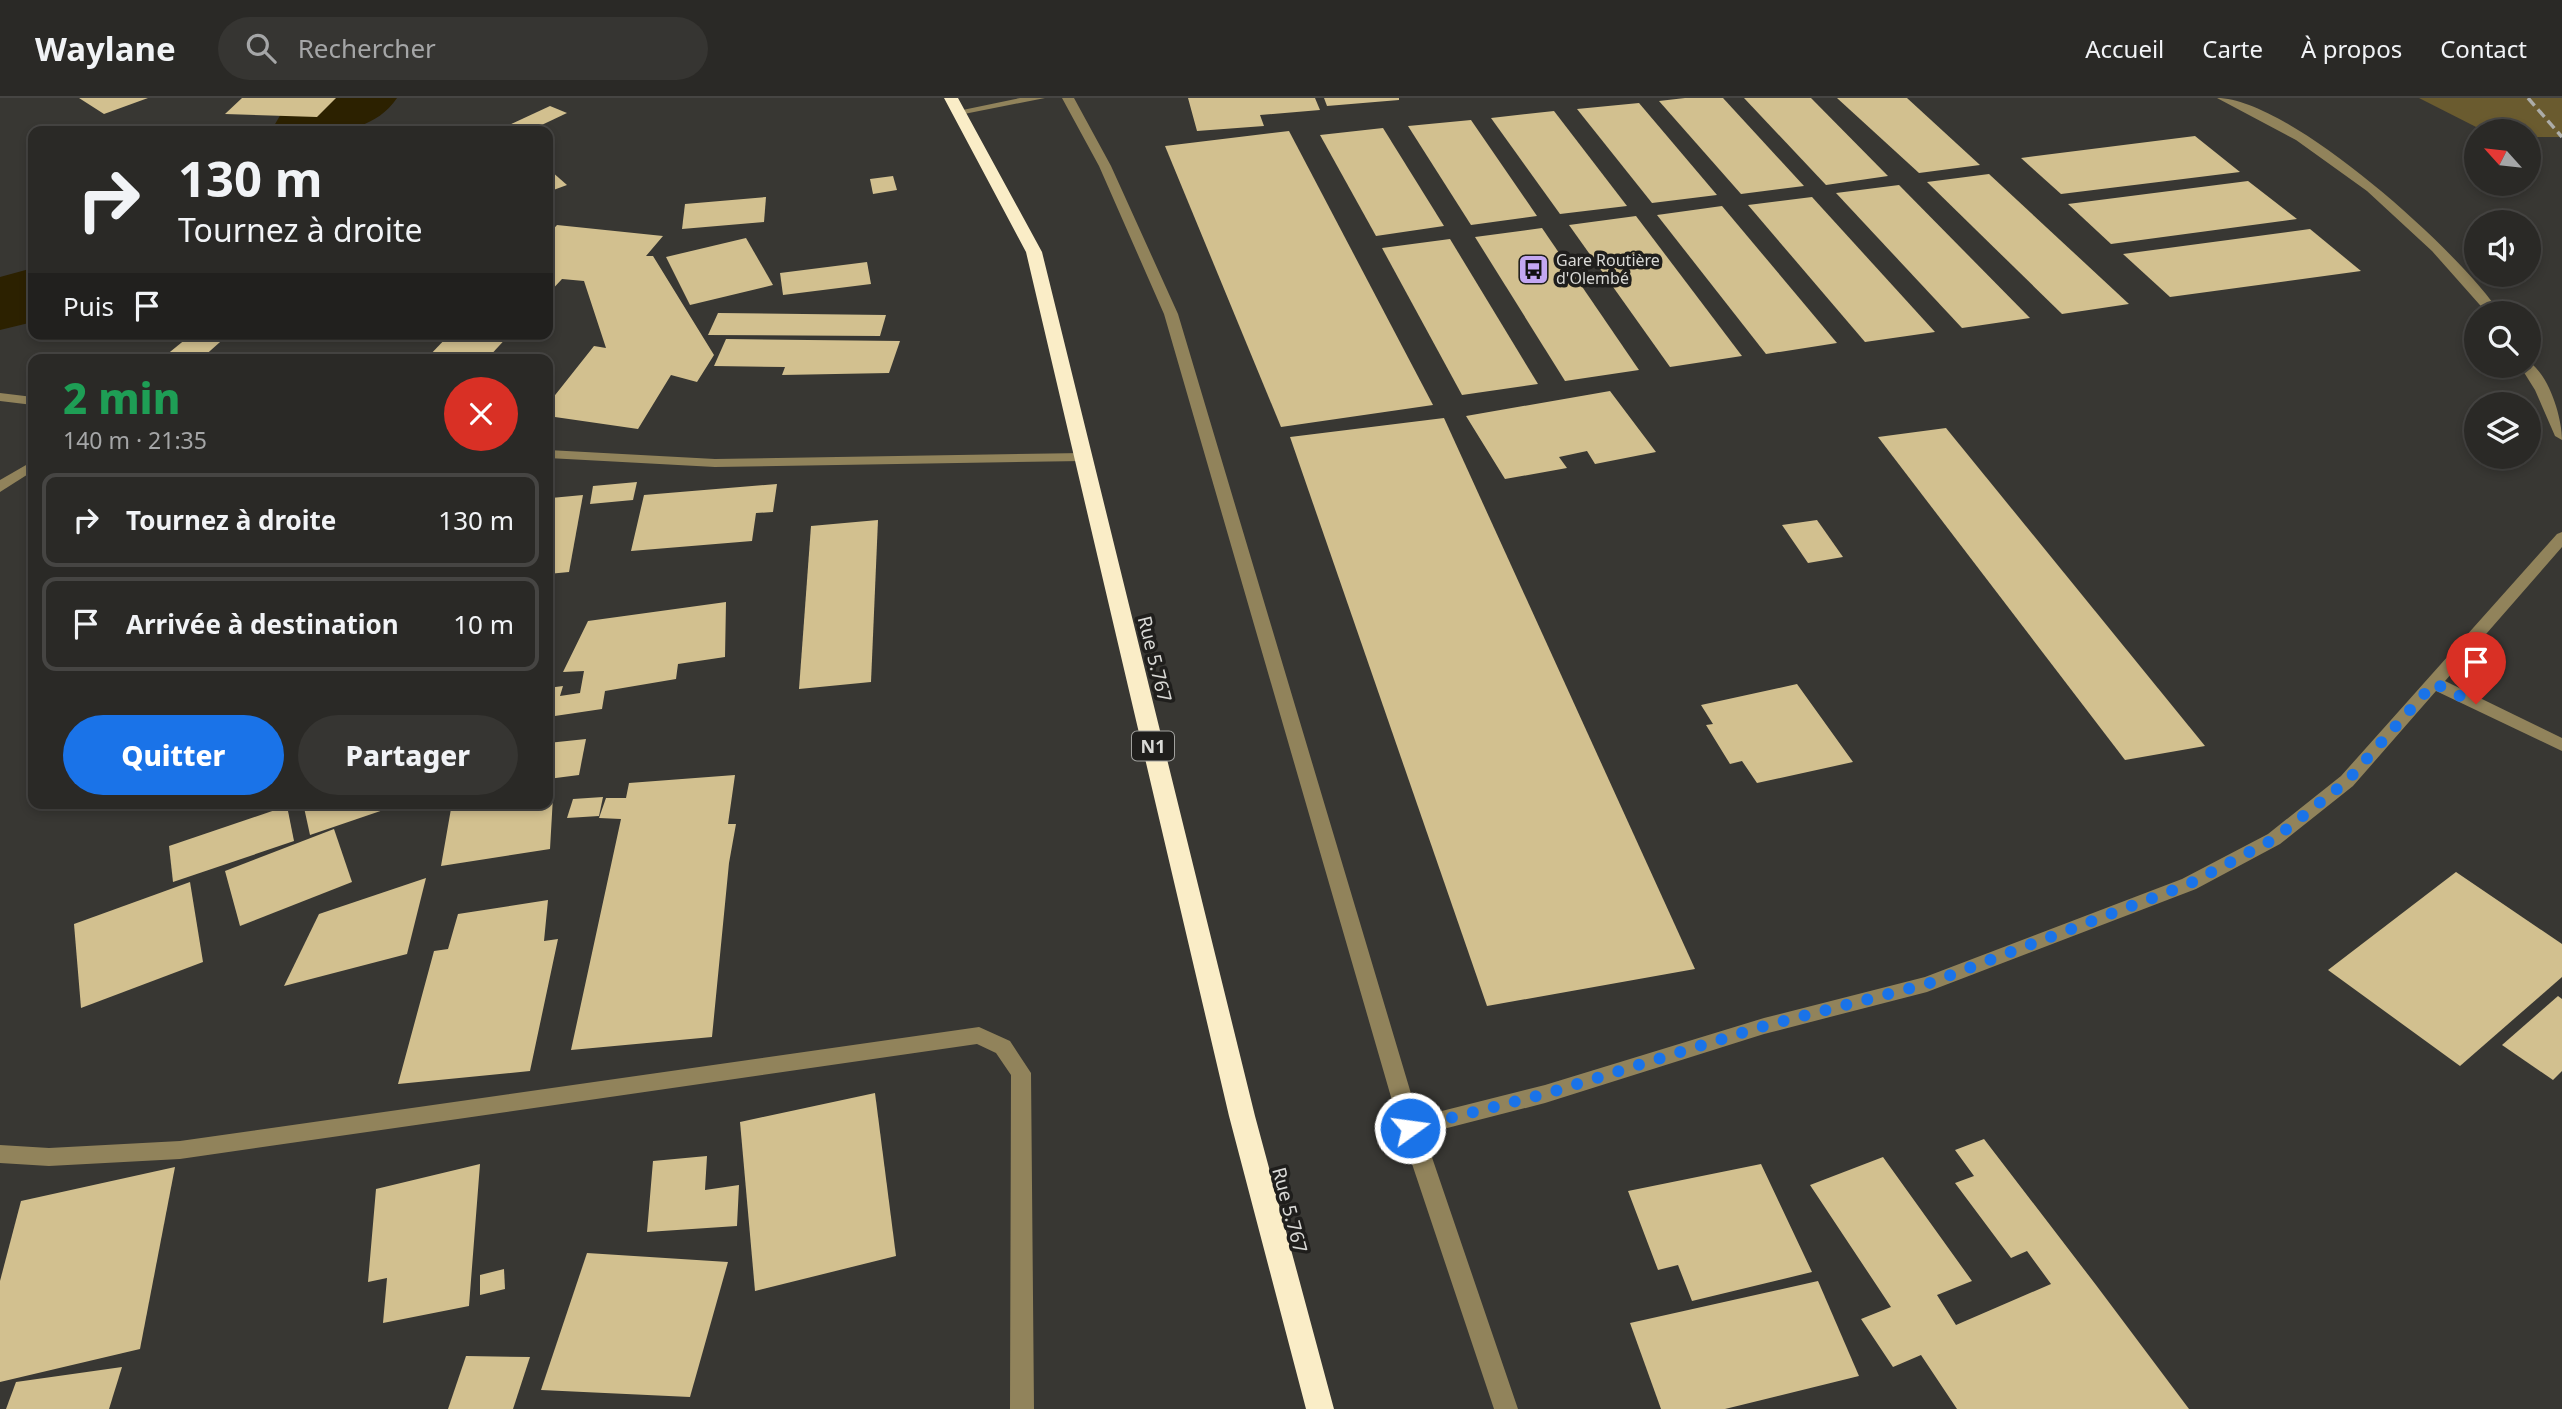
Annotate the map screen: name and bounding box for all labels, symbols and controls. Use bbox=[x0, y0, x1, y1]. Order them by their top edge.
search box bbox=[218, 17, 708, 80]
text: Waylane bbox=[35, 26, 176, 71]
icon: search bbox=[242, 29, 280, 67]
text: Rechercher bbox=[298, 30, 436, 66]
text: Accueil bbox=[2085, 32, 2164, 65]
text: Carte bbox=[2202, 32, 2263, 65]
text: À propos bbox=[2301, 32, 2402, 65]
text: Contact bbox=[2440, 32, 2527, 65]
north arrow bbox=[2464, 119, 2541, 196]
map controls bbox=[2464, 119, 2541, 469]
text: 130 m bbox=[178, 145, 323, 211]
icon: right bbox=[63, 154, 154, 245]
text: Tournez à droite bbox=[178, 208, 423, 251]
button: sound bbox=[2464, 210, 2541, 287]
place label: Gare Routière d'Olembé bbox=[1556, 249, 1660, 289]
bus stop icon: Gare Routière d'Olembé bbox=[1516, 252, 1550, 286]
icon: arrive bbox=[128, 287, 166, 325]
text: Puis bbox=[63, 288, 114, 324]
button: search bbox=[2464, 301, 2541, 378]
text: 2 min bbox=[63, 369, 180, 426]
button: close bbox=[444, 377, 518, 451]
button: layers bbox=[2464, 392, 2541, 469]
text: 140 m · 21:35 bbox=[63, 424, 207, 456]
icon: right bbox=[67, 501, 105, 539]
text: Tournez à droite bbox=[126, 502, 336, 538]
text: 130 m bbox=[438, 502, 514, 538]
icon: arrive bbox=[67, 605, 105, 643]
text: Arrivée à destination bbox=[126, 606, 399, 642]
text: 10 m bbox=[453, 606, 514, 642]
street label: Rue 5.767 bbox=[1132, 613, 1178, 705]
pin bbox=[2446, 632, 2506, 704]
icon: arrive bbox=[2457, 643, 2495, 681]
button: Quitter bbox=[63, 715, 284, 795]
button: Partager bbox=[298, 715, 518, 795]
road number: N1 bbox=[1132, 732, 1174, 760]
position arrow bbox=[1373, 1091, 1447, 1165]
street label: Rue 5.767 bbox=[1266, 1164, 1314, 1256]

